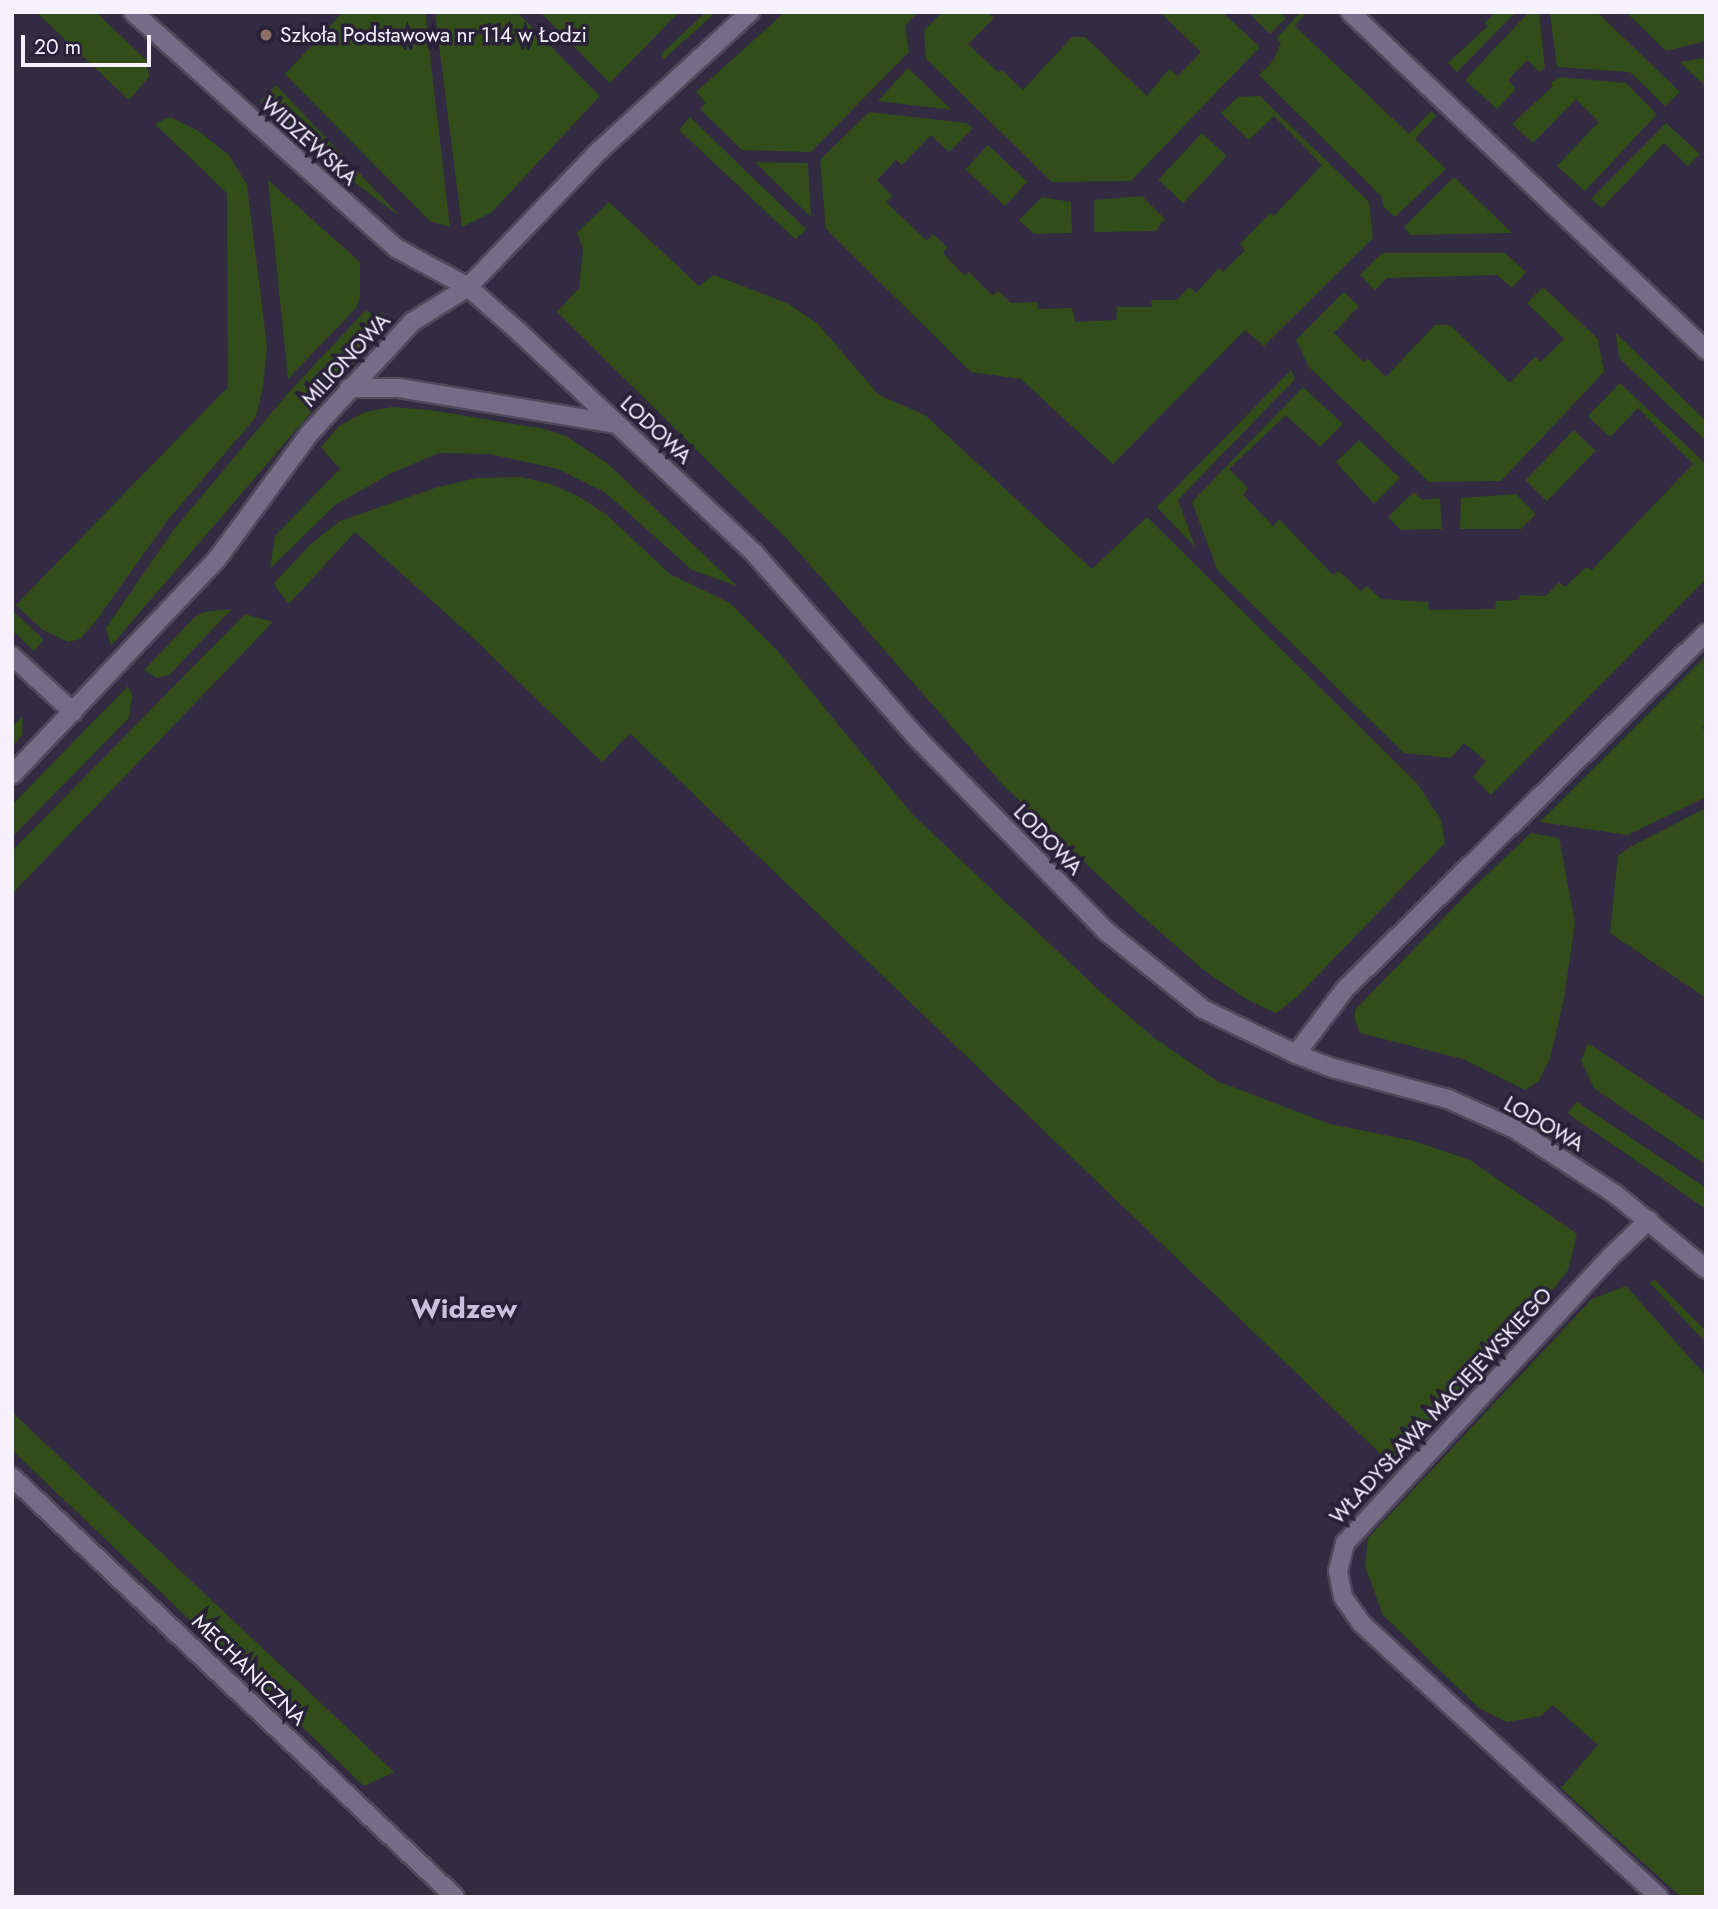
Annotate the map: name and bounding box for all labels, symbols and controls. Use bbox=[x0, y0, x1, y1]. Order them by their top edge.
scale bar bbox=[24, 21, 154, 65]
place label: Szkoła Podstawowa nr 114 w Łodzi bbox=[280, 22, 587, 48]
marker: Szkoła Podstawowa nr 114 w Łodzi bbox=[258, 27, 274, 43]
text: 20 m bbox=[34, 32, 81, 62]
street label: WIDZEWSKA bbox=[256, 91, 362, 191]
street label: MILIONOWA bbox=[297, 308, 395, 412]
street label: LODOWA bbox=[615, 391, 697, 469]
street label: LODOWA bbox=[1008, 800, 1088, 880]
street label: LODOWA bbox=[1500, 1091, 1588, 1157]
street label: WŁADYSŁAWA MACIEJEWSKIEGO bbox=[1325, 1283, 1557, 1529]
district label: Widzew bbox=[411, 1292, 517, 1326]
street label: MECHANICZNA bbox=[187, 1609, 311, 1731]

